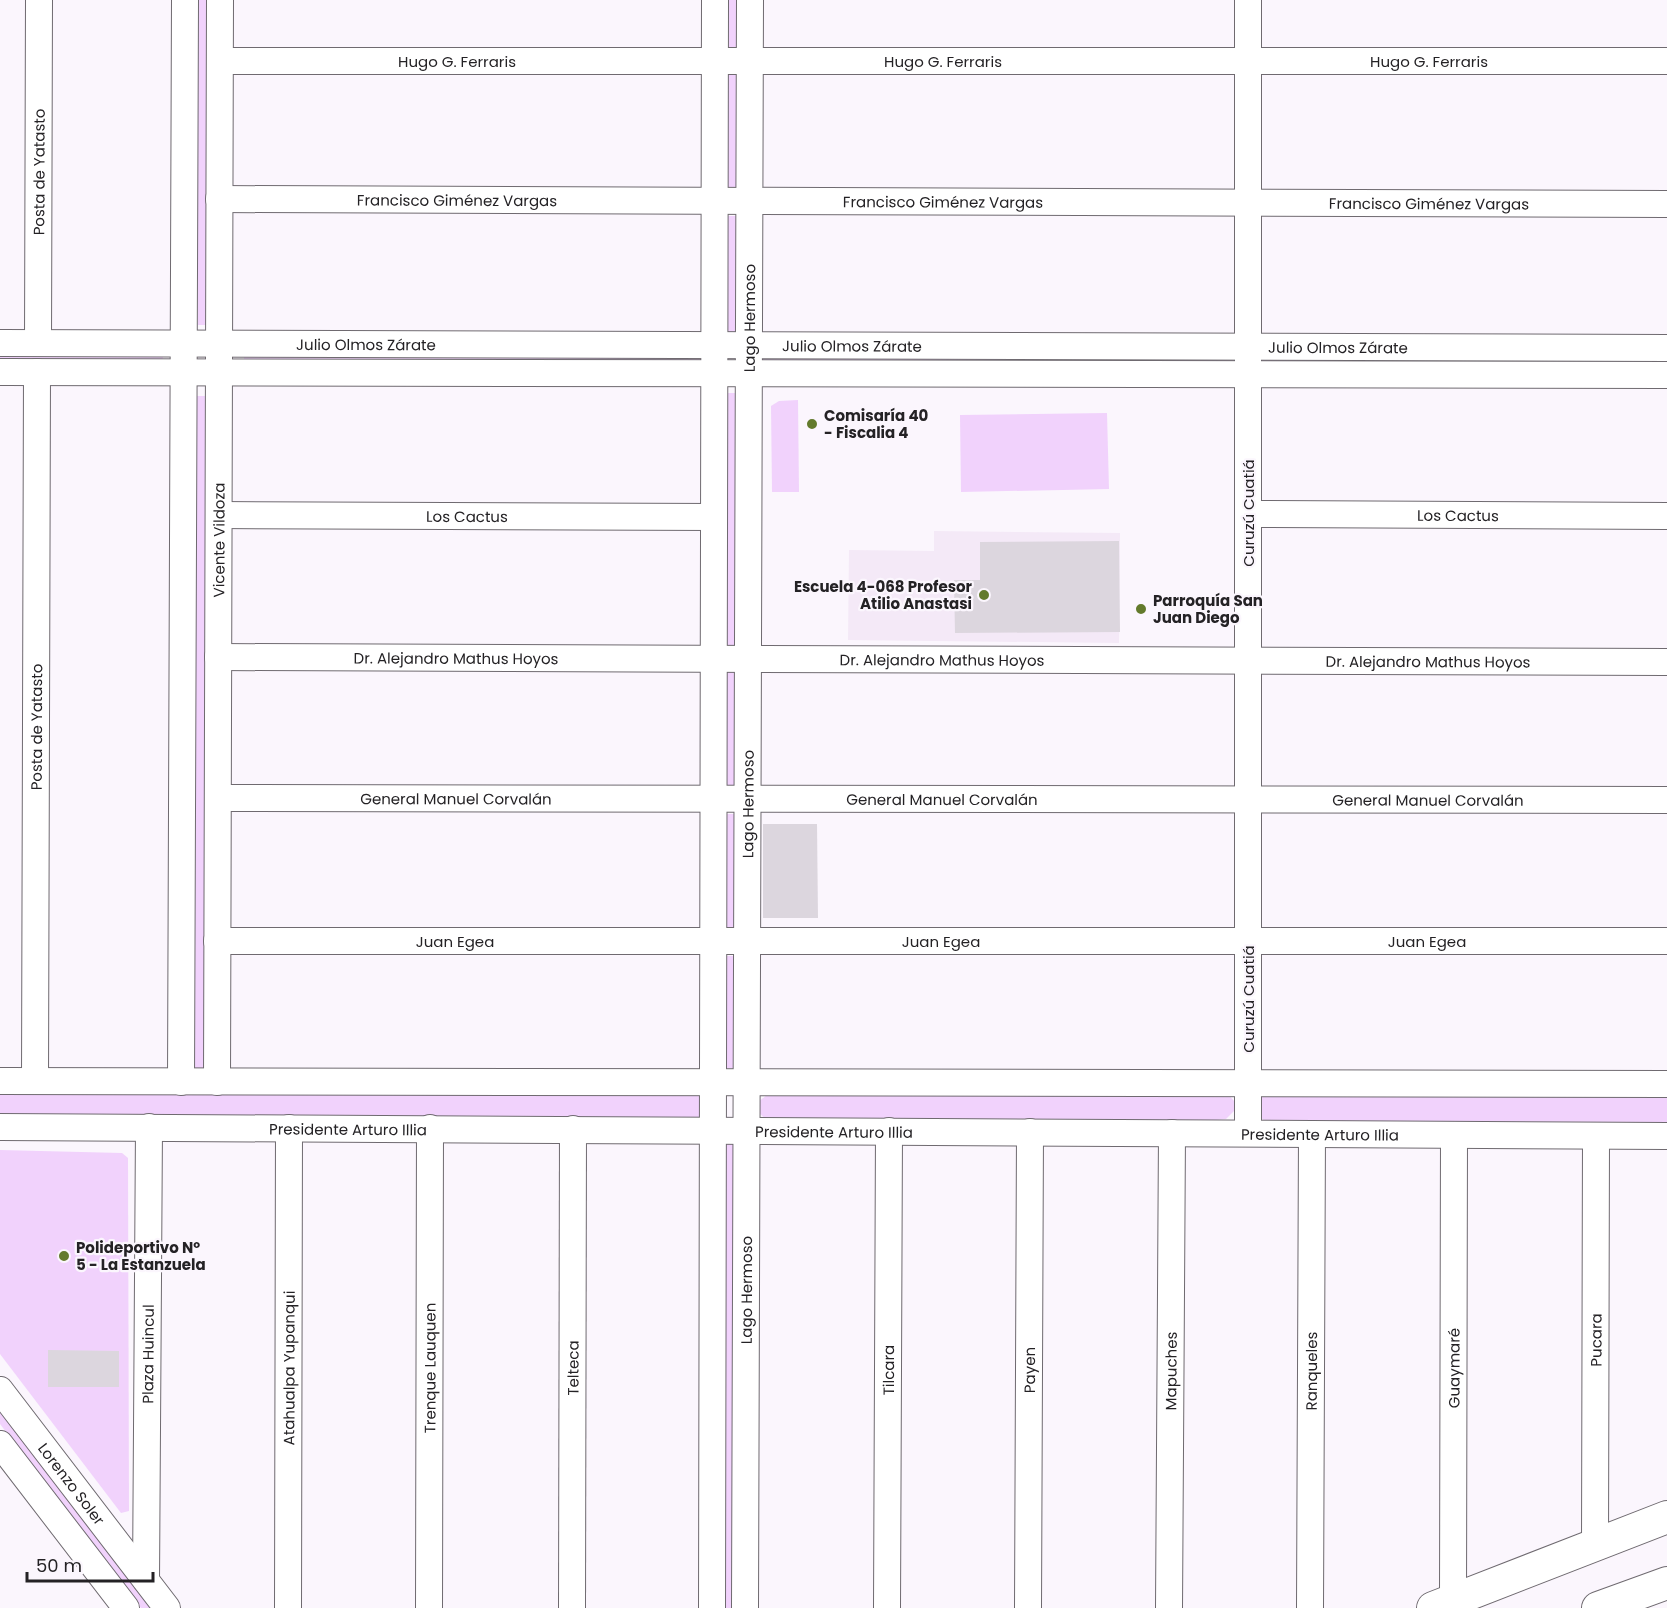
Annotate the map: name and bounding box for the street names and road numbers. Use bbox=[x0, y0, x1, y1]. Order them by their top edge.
street label: Hugo G. Ferraris bbox=[398, 51, 516, 72]
street label: Hugo G. Ferraris bbox=[884, 51, 1002, 72]
street label: Hugo G. Ferraris bbox=[1370, 51, 1488, 72]
street label: Posta de Yatasto bbox=[28, 109, 49, 235]
street label: Francisco Giménez Vargas bbox=[357, 189, 557, 211]
street label: Francisco Giménez Vargas bbox=[843, 191, 1043, 212]
street label: Francisco Giménez Vargas bbox=[1329, 192, 1529, 214]
street label: Lago Hermoso bbox=[738, 264, 760, 372]
street label: Julio Olmos Zárate bbox=[296, 333, 436, 355]
street label: Julio Olmos Zárate bbox=[782, 335, 922, 356]
street label: Julio Olmos Zárate bbox=[1268, 336, 1408, 358]
street label: Curuzú Cuatiá bbox=[1238, 459, 1259, 567]
street label: Vicente Vildoza bbox=[208, 483, 229, 597]
street label: Los Cactus bbox=[1417, 504, 1499, 526]
street label: Los Cactus bbox=[426, 505, 508, 527]
street label: Dr. Alejandro Mathus Hoyos bbox=[354, 647, 559, 669]
street label: Dr. Alejandro Mathus Hoyos bbox=[840, 649, 1045, 670]
street label: Dr. Alejandro Mathus Hoyos bbox=[1326, 650, 1531, 672]
street label: Posta de Yatasto bbox=[25, 664, 47, 790]
street label: Lago Hermoso bbox=[737, 750, 758, 858]
street label: General Manuel Corvalán bbox=[360, 788, 552, 809]
street label: General Manuel Corvalán bbox=[846, 788, 1038, 810]
street label: General Manuel Corvalán bbox=[1332, 789, 1524, 810]
street label: Juan Egea bbox=[416, 931, 494, 952]
street label: Juan Egea bbox=[902, 931, 980, 952]
street label: Juan Egea bbox=[1388, 931, 1466, 952]
street label: Curuzú Cuatiá bbox=[1238, 945, 1259, 1053]
street label: Presidente Arturo Illia bbox=[269, 1118, 427, 1140]
street label: Presidente Arturo Illia bbox=[755, 1121, 913, 1142]
street label: Presidente Arturo Illia bbox=[1241, 1123, 1399, 1145]
street label: Lago Hermoso bbox=[735, 1236, 757, 1344]
street label: Atahualpa Yupanqui bbox=[278, 1291, 299, 1445]
street label: Trenque Lauquen bbox=[419, 1303, 440, 1433]
street label: Plaza Huincul bbox=[137, 1304, 158, 1404]
street label: Pucara bbox=[1585, 1313, 1606, 1367]
street label: Guaymaré bbox=[1443, 1328, 1464, 1408]
street label: Mapuches bbox=[1160, 1331, 1181, 1410]
street label: Ranqueles bbox=[1300, 1331, 1322, 1410]
street label: Telteca bbox=[562, 1340, 583, 1396]
street label: Tilcara bbox=[877, 1345, 899, 1395]
street label: Payen bbox=[1018, 1347, 1040, 1393]
street label: Lorenzo Soler bbox=[34, 1438, 110, 1529]

